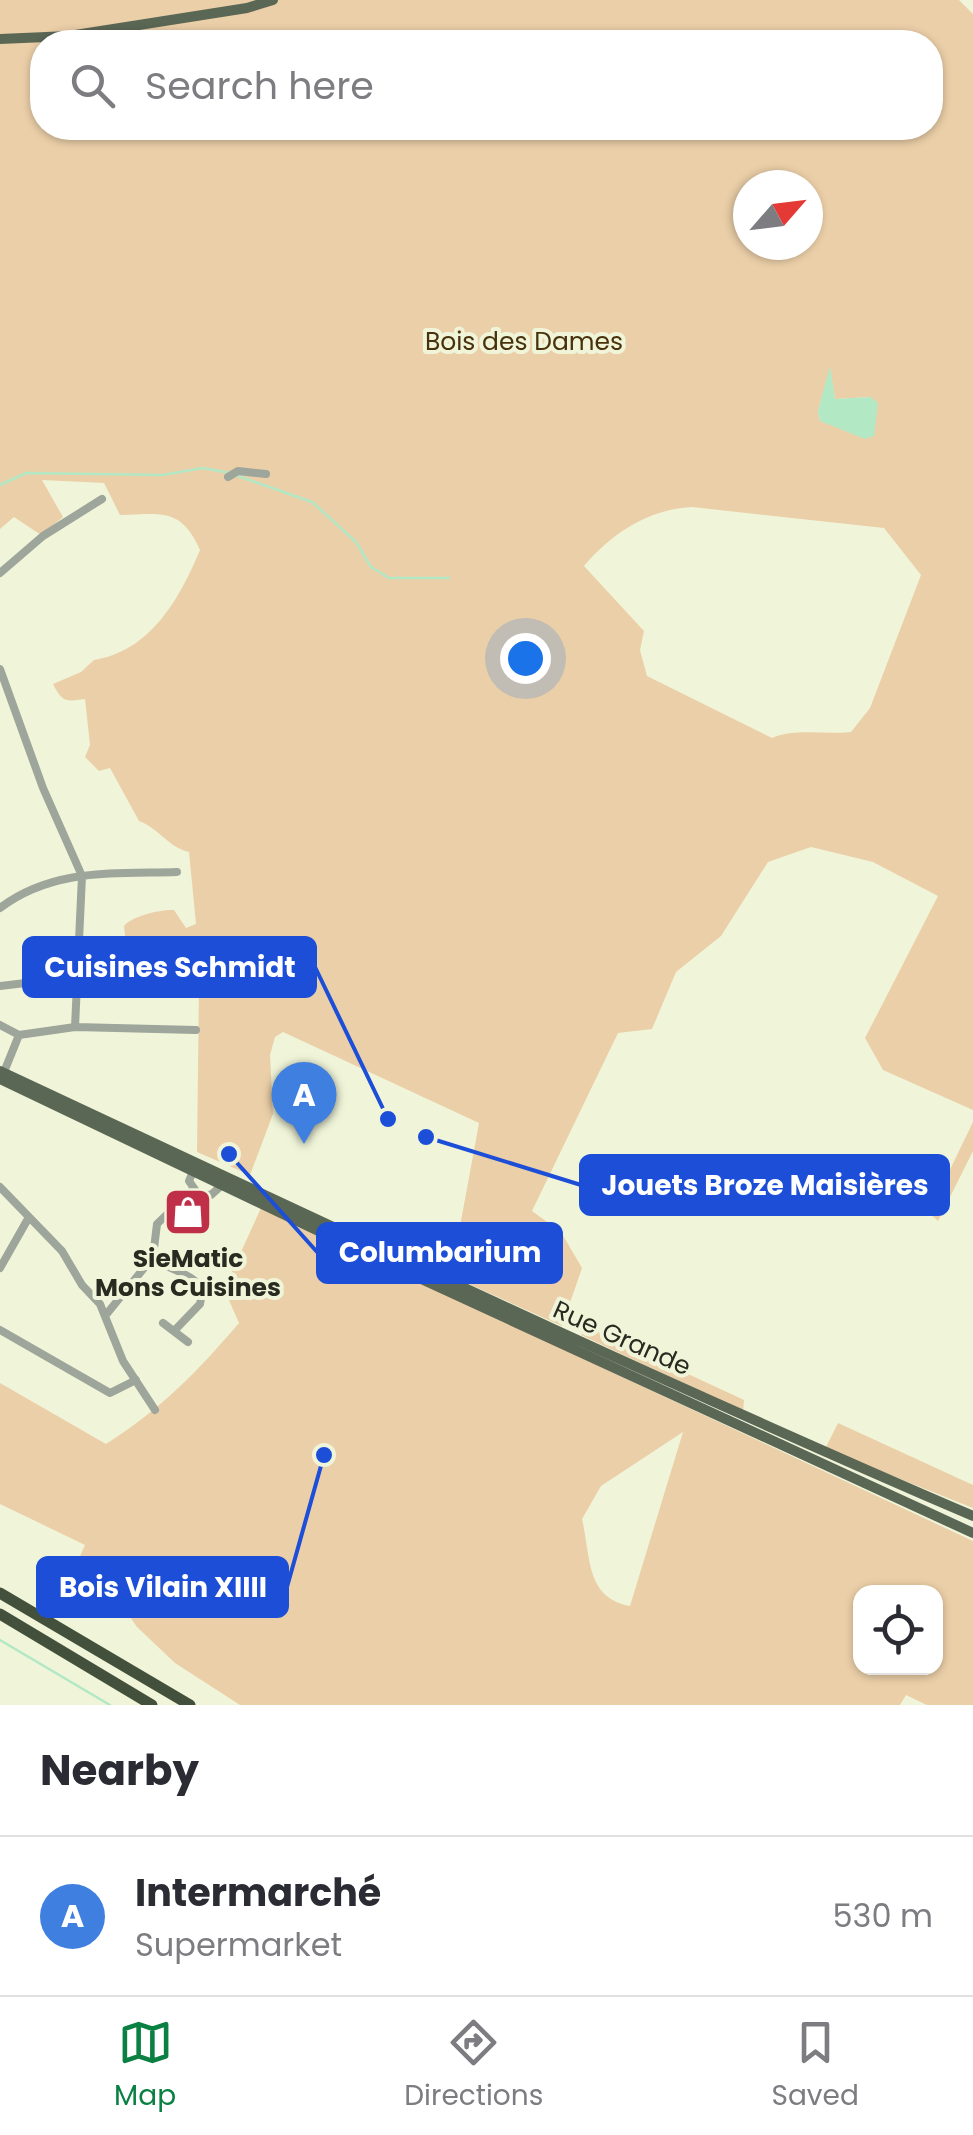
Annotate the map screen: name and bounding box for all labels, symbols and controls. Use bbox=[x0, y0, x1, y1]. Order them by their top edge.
search box bbox=[30, 30, 943, 140]
icon: search bbox=[65, 58, 120, 113]
text: Search here bbox=[145, 59, 374, 112]
north arrow bbox=[733, 170, 823, 260]
park label: Bois des Dames bbox=[425, 324, 623, 359]
your location bbox=[500, 633, 551, 684]
callout: Cuisines Schmidt bbox=[24, 938, 315, 996]
text: Cuisines Schmidt bbox=[44, 948, 296, 987]
pin: A bbox=[272, 1062, 336, 1144]
callout: Jouets Broze Maisières bbox=[581, 1156, 948, 1214]
text: Jouets Broze Maisières bbox=[601, 1166, 929, 1205]
shop icon: SieMatic Mons Cuisines bbox=[162, 1186, 214, 1238]
callout: Columbarium bbox=[318, 1224, 561, 1282]
text: Columbarium bbox=[339, 1233, 541, 1272]
place label: SieMatic Mons Cuisines bbox=[95, 1241, 281, 1305]
street label: Rue Grande bbox=[548, 1292, 696, 1384]
callout: Bois Vilain XIIII bbox=[38, 1558, 287, 1616]
text: Bois Vilain XIIII bbox=[59, 1568, 267, 1607]
map controls bbox=[853, 1585, 943, 1675]
button: locate bbox=[853, 1585, 943, 1675]
text: Nearby bbox=[40, 1741, 199, 1800]
text: Intermarché bbox=[135, 1866, 381, 1919]
text: A bbox=[61, 1893, 84, 1938]
text: 530 m bbox=[832, 1893, 933, 1938]
text: Supermarket bbox=[135, 1922, 342, 1967]
tab: Map bbox=[114, 2015, 176, 2117]
tab: Directions bbox=[404, 2015, 543, 2117]
tab: Saved bbox=[772, 2015, 859, 2117]

